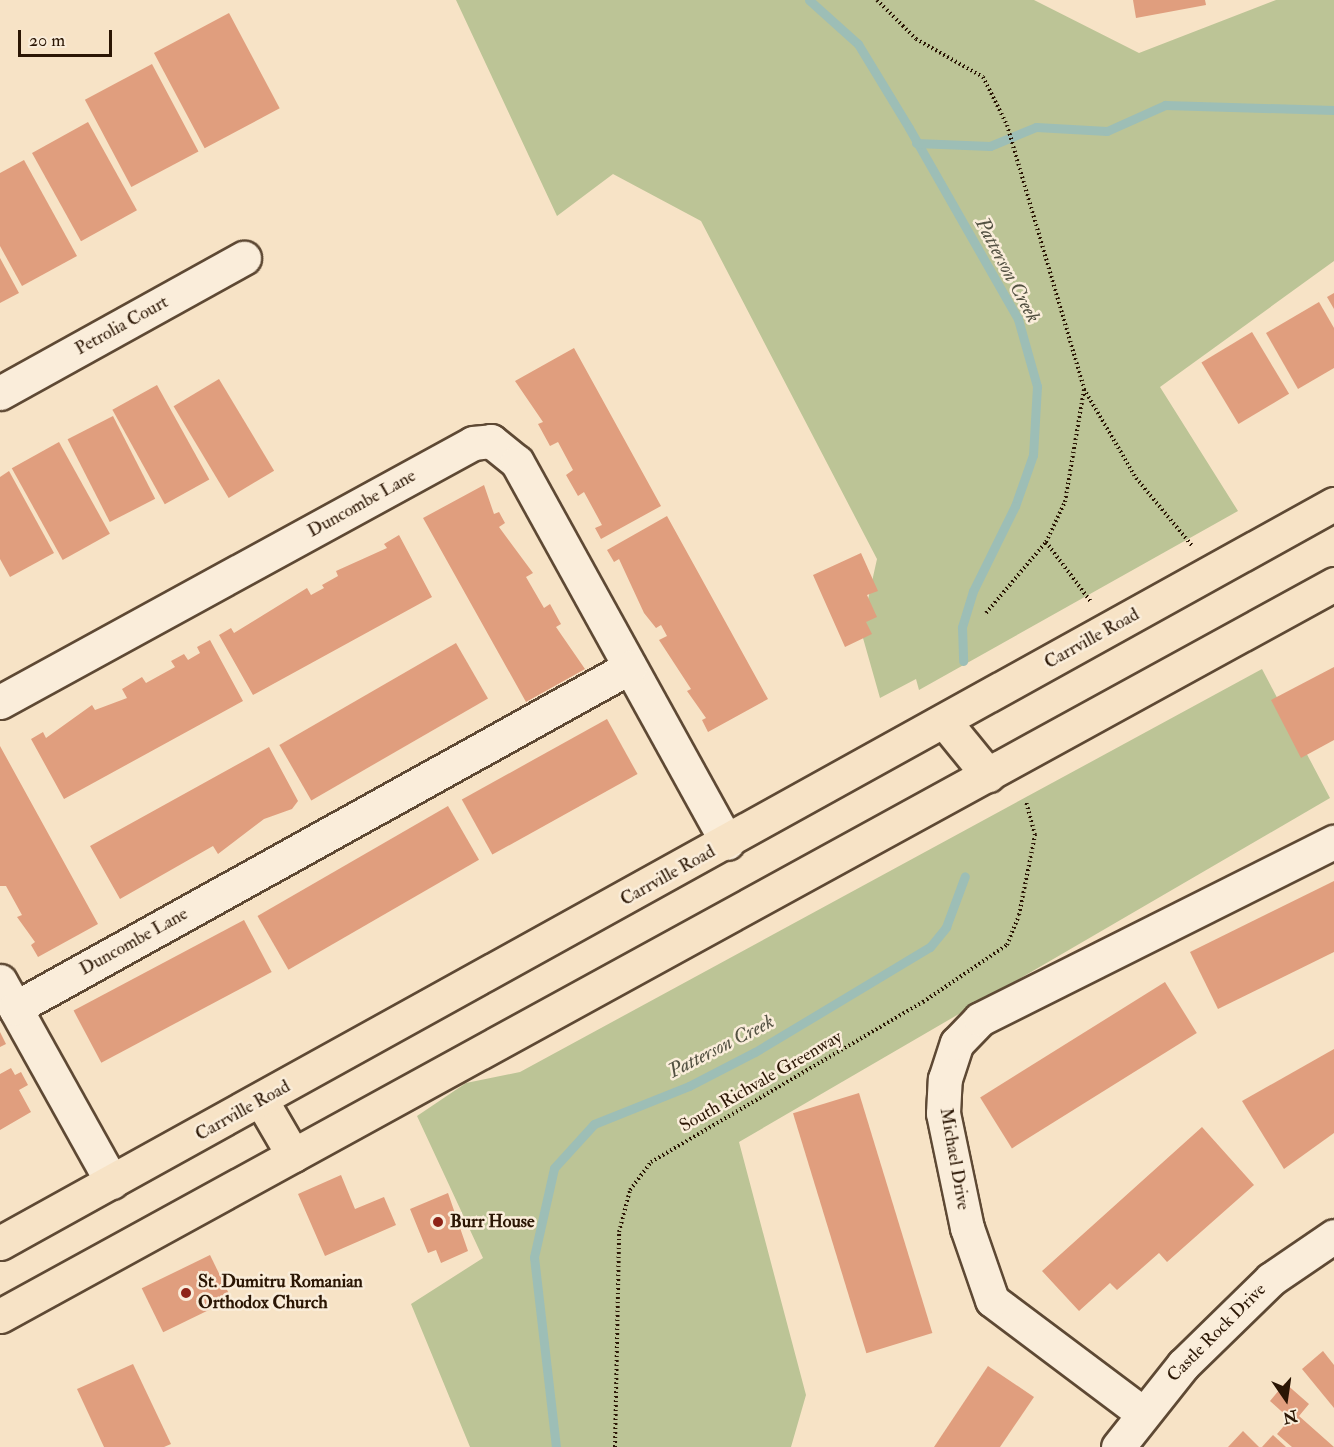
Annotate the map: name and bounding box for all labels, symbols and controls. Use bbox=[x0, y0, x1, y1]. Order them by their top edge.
scale bar bbox=[21, 18, 116, 56]
text: 20 m bbox=[29, 29, 65, 52]
water label: Patterson Creek bbox=[970, 213, 1046, 327]
street label: Petrolia Court bbox=[72, 292, 172, 360]
street label: Duncombe Lane bbox=[304, 465, 420, 543]
street label: Carrville Road bbox=[1041, 604, 1143, 674]
street label: Carrville Road bbox=[617, 841, 719, 911]
street label: Duncombe Lane bbox=[76, 903, 192, 981]
water label: Patterson Creek bbox=[664, 1009, 778, 1083]
street label: South Richvale Greenway bbox=[676, 1027, 846, 1137]
street label: Carrville Road bbox=[192, 1076, 294, 1146]
street label: Michael Drive bbox=[934, 1106, 974, 1212]
place label: Burr House bbox=[450, 1211, 534, 1233]
marker: Burr House bbox=[431, 1215, 445, 1229]
place label: St. Dumitru Romanian Orthodox Church bbox=[198, 1272, 363, 1314]
street label: Castle Rock Drive bbox=[1163, 1279, 1271, 1387]
marker: St. Dumitru Romanian Orthodox Church bbox=[179, 1286, 193, 1300]
north arrow bbox=[1256, 1369, 1316, 1429]
text: N bbox=[1281, 1405, 1299, 1428]

